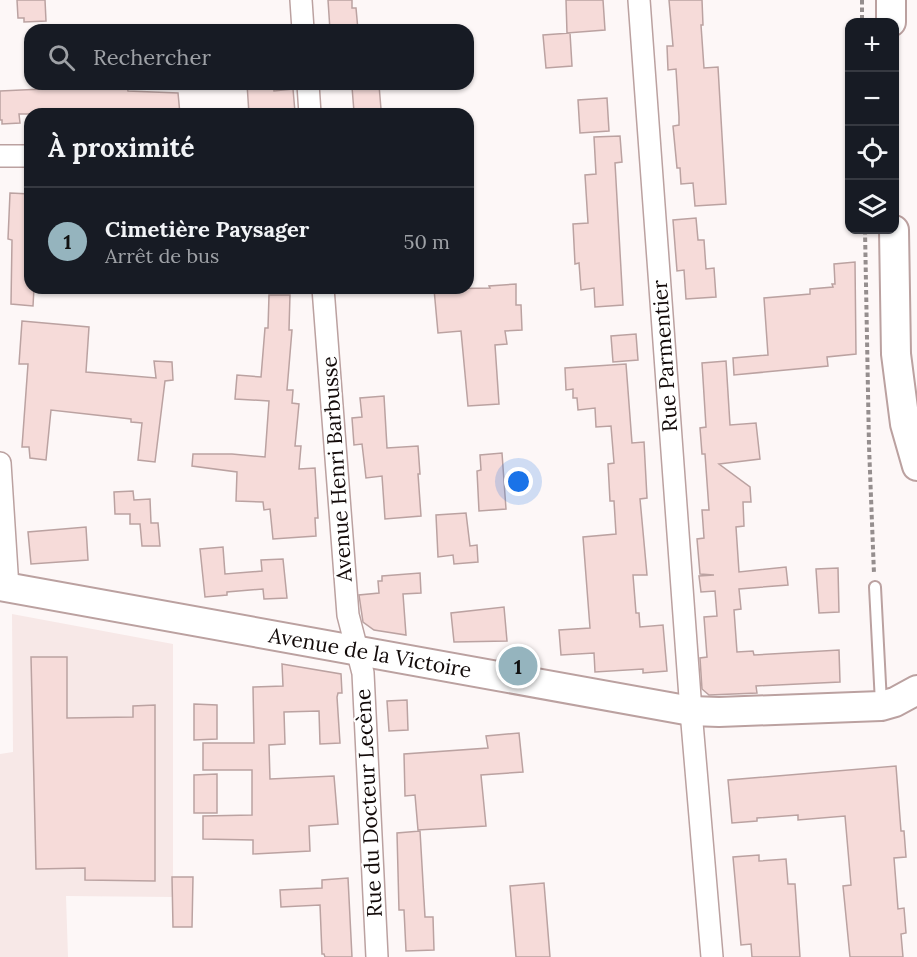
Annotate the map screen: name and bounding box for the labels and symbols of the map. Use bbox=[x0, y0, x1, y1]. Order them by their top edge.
street label: Rue Parmentier bbox=[646, 279, 683, 433]
street label: Avenue Henri Barbusse bbox=[315, 355, 358, 584]
your location bbox=[504, 467, 533, 496]
street label: Avenue de la Victoire bbox=[266, 621, 474, 684]
pin: 1 bbox=[498, 644, 538, 688]
street label: Rue du Docteur Lecène bbox=[349, 688, 388, 918]

